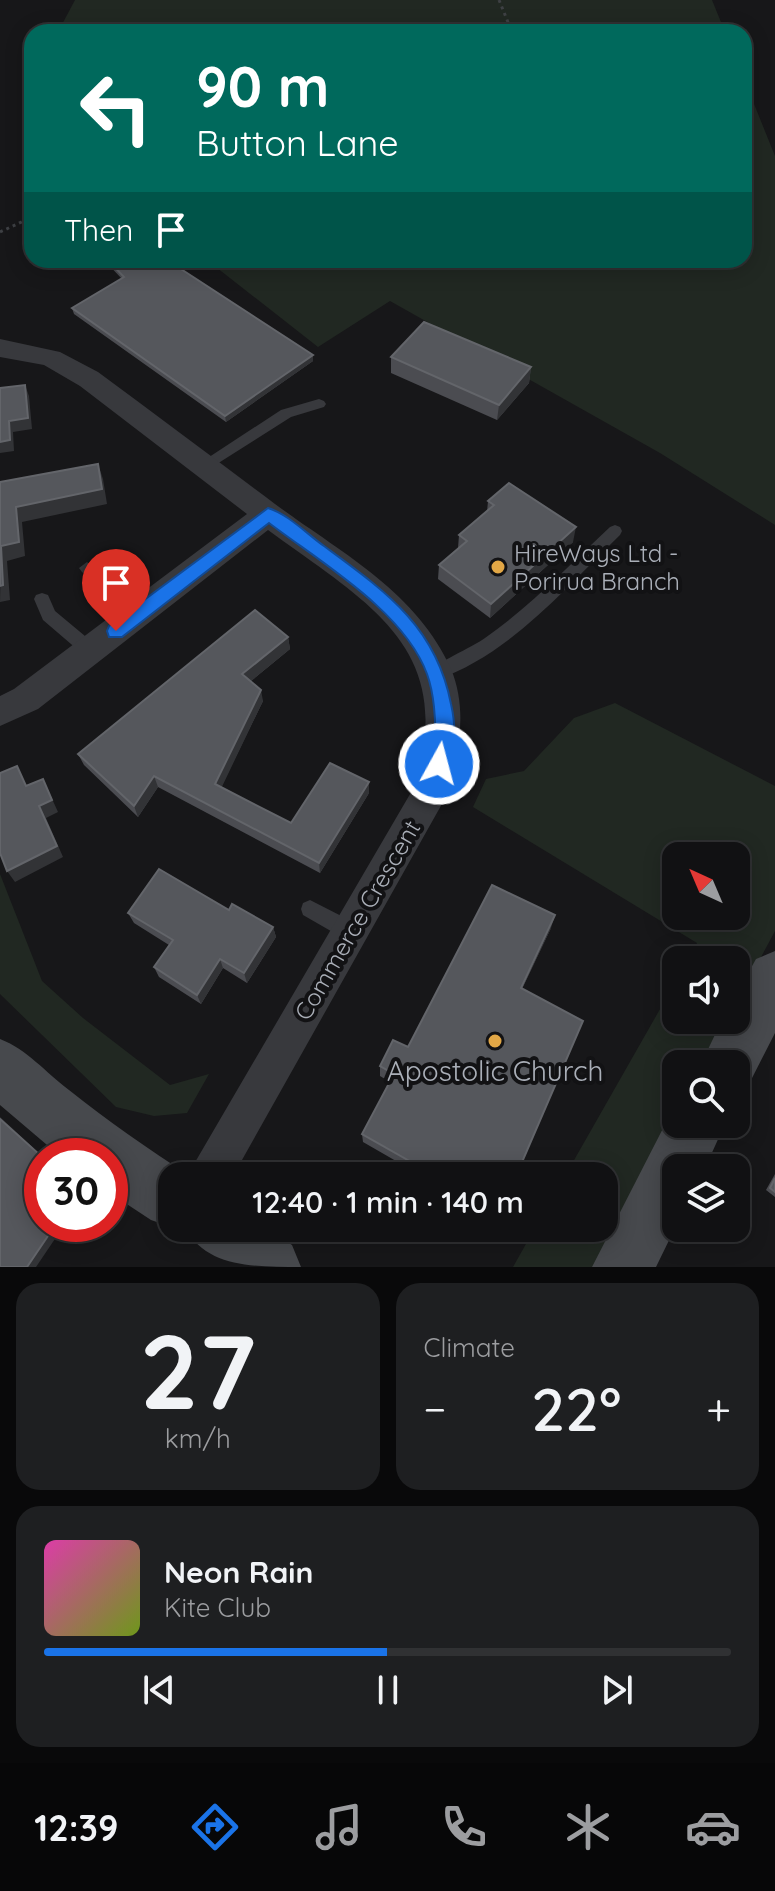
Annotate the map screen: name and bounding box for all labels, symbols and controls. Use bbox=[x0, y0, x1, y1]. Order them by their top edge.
text: 90 m bbox=[196, 51, 330, 121]
icon: left bbox=[64, 56, 168, 160]
text: Button Lane bbox=[196, 120, 399, 165]
icon: arrive bbox=[149, 208, 193, 252]
text: Then bbox=[64, 211, 133, 249]
place label: HireWays Ltd - Porirua Branch bbox=[514, 538, 680, 596]
pin bbox=[82, 549, 150, 631]
marker: HireWays Ltd - Porirua Branch bbox=[489, 558, 507, 576]
icon: arrive bbox=[94, 561, 138, 605]
position arrow bbox=[397, 722, 481, 806]
street label: Commerce Crescent bbox=[288, 815, 426, 1025]
north arrow bbox=[662, 842, 750, 930]
map controls bbox=[662, 842, 750, 1242]
button: sound bbox=[662, 946, 750, 1034]
marker: Apostolic Church bbox=[486, 1032, 504, 1050]
button: search bbox=[662, 1050, 750, 1138]
place label: Apostolic Church bbox=[387, 1053, 603, 1088]
speed limit sign: 30 bbox=[24, 1138, 128, 1242]
button: layers bbox=[662, 1154, 750, 1242]
text: 12:40 · 1 min · 140 m bbox=[252, 1183, 524, 1221]
text: 27 bbox=[140, 1305, 256, 1435]
text: Climate bbox=[424, 1331, 515, 1364]
text: 22° bbox=[531, 1371, 621, 1446]
text: − bbox=[424, 1381, 446, 1436]
text: + bbox=[706, 1381, 731, 1436]
text: km/h bbox=[165, 1422, 231, 1455]
text: Neon Rain bbox=[164, 1553, 313, 1591]
text: Kite Club bbox=[164, 1591, 271, 1624]
icon: previous bbox=[137, 1668, 181, 1712]
icon: pause bbox=[366, 1668, 410, 1712]
icon: next bbox=[595, 1668, 639, 1712]
icon: directions bbox=[187, 1799, 243, 1855]
icon: music bbox=[311, 1799, 367, 1855]
icon: phone bbox=[436, 1799, 492, 1855]
icon: climate bbox=[560, 1799, 616, 1855]
icon: car bbox=[685, 1799, 741, 1855]
text: 12:39 bbox=[34, 1805, 118, 1850]

